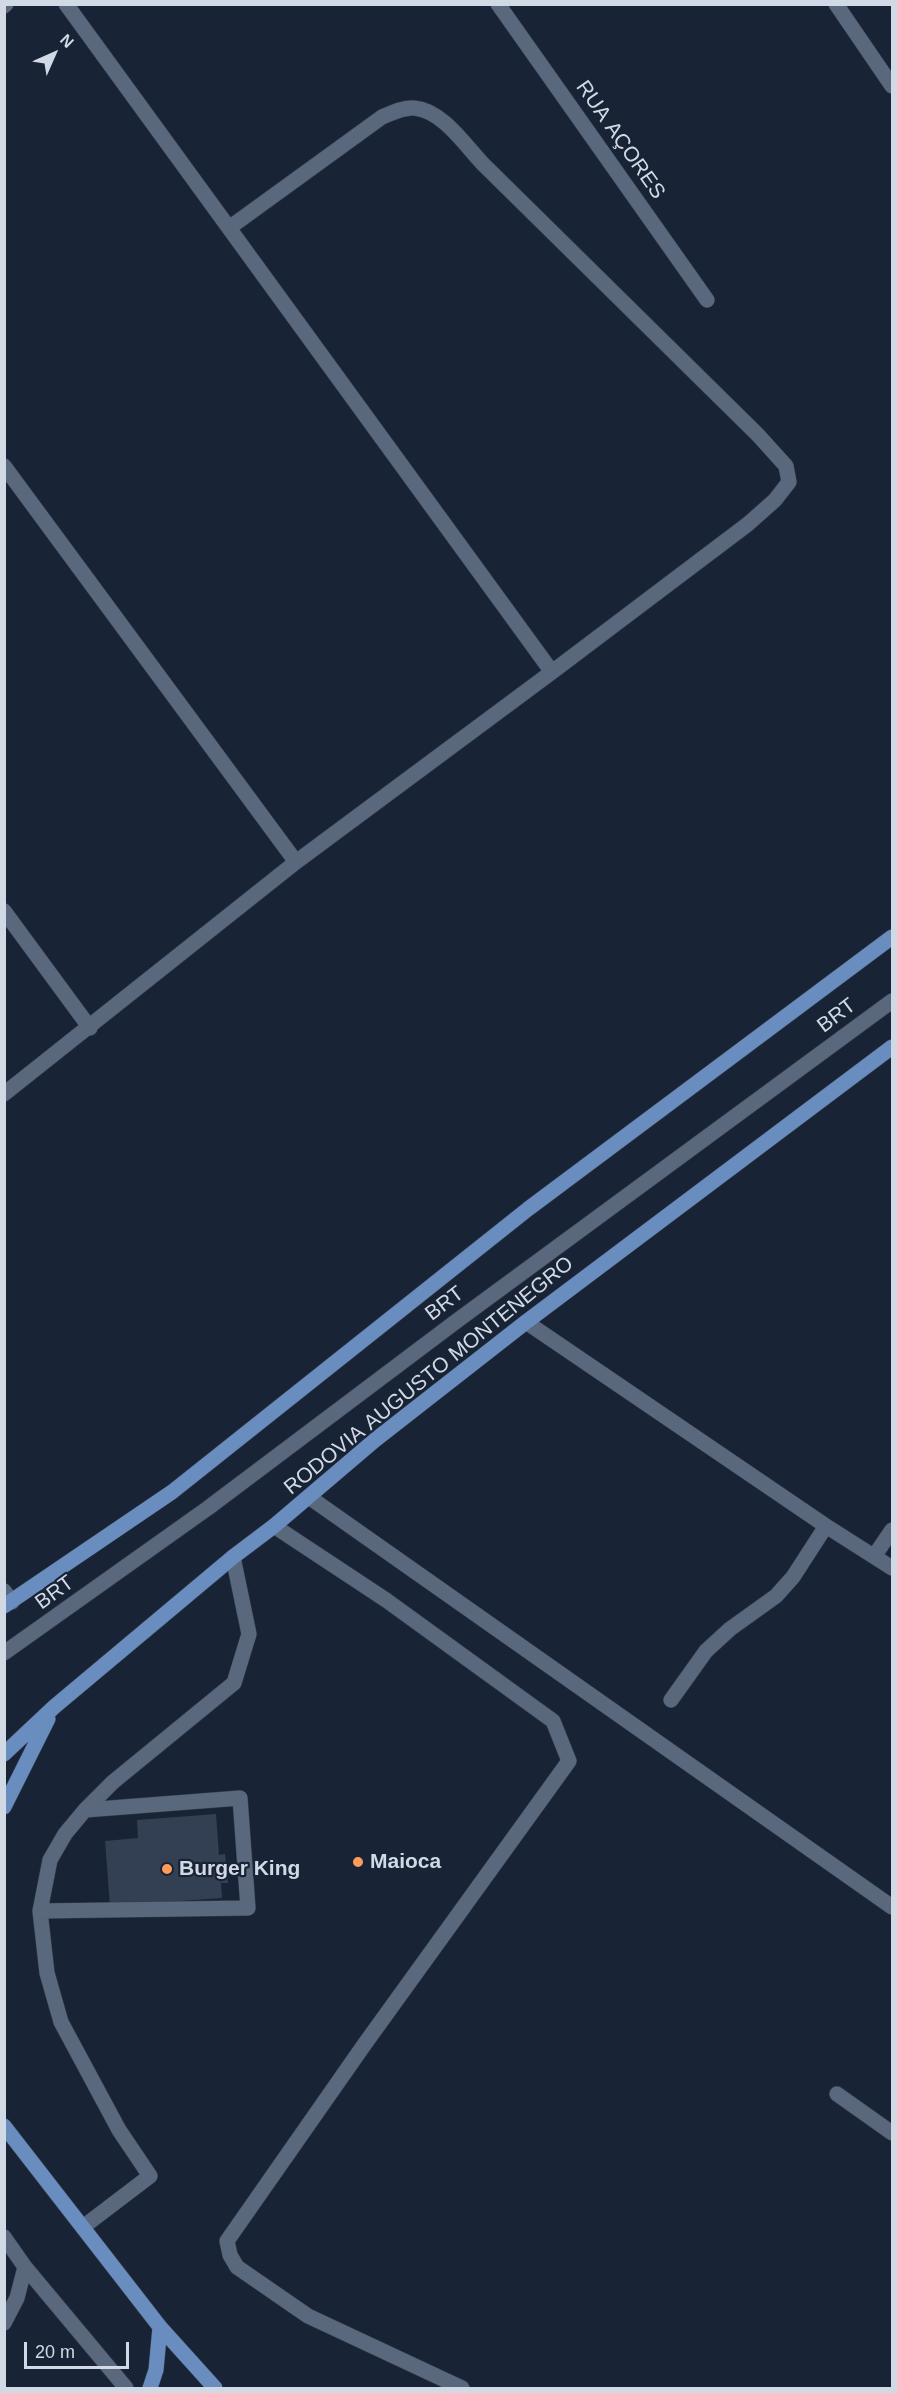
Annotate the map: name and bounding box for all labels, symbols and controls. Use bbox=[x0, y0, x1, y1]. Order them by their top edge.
north arrow bbox=[24, 24, 84, 84]
text: N bbox=[57, 31, 77, 51]
street label: RUA AÇORES bbox=[570, 76, 670, 204]
street label: BRT bbox=[813, 993, 861, 1039]
street label: RODOVIA AUGUSTO MONTENEGRO bbox=[279, 1251, 579, 1501]
street label: BRT bbox=[421, 1281, 469, 1327]
street label: BRT bbox=[31, 1571, 79, 1615]
place label: Maioca bbox=[370, 1849, 441, 1875]
marker: Maioca bbox=[351, 1855, 365, 1869]
place label: Burger King bbox=[179, 1856, 300, 1882]
marker: Burger King bbox=[160, 1862, 174, 1876]
scale bar bbox=[27, 2330, 132, 2368]
text: 20 m bbox=[35, 2342, 75, 2362]

